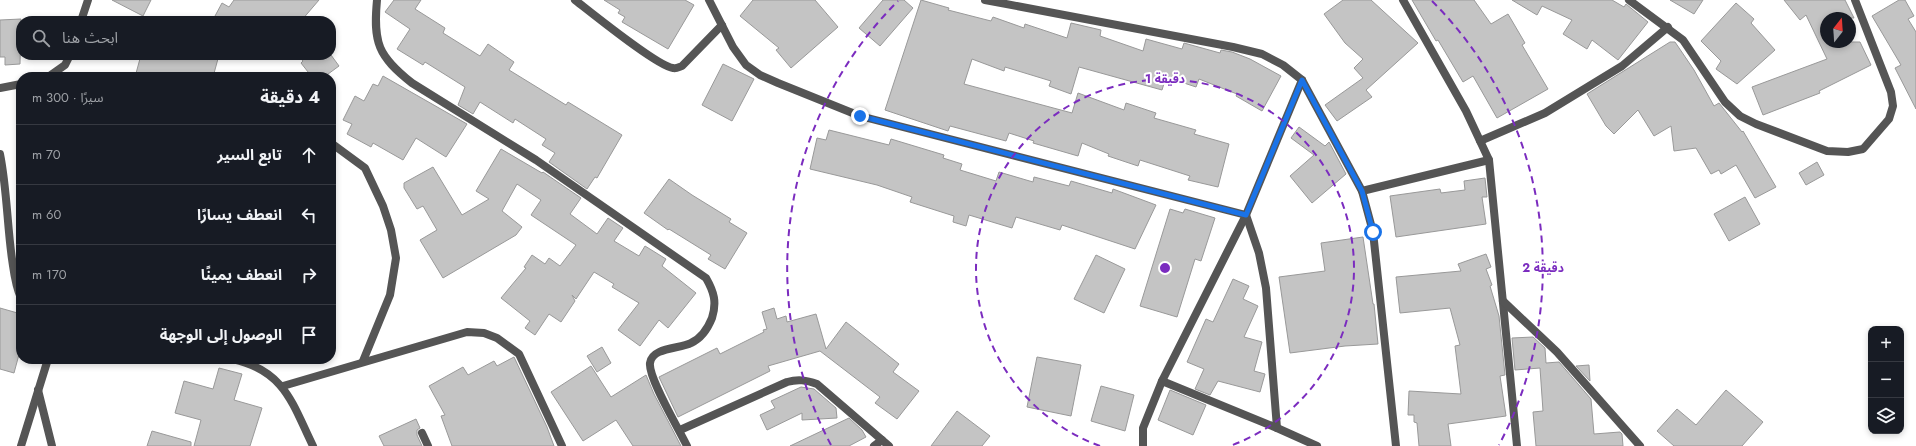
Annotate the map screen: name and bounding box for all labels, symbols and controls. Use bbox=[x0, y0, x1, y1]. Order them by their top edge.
north arrow bbox=[1820, 12, 1856, 48]
search box bbox=[16, 16, 336, 60]
icon: search bbox=[30, 27, 52, 49]
text: ابحث هنا bbox=[62, 27, 118, 49]
text: 1 دقيقة bbox=[1145, 70, 1185, 88]
text: 4 دقيقة bbox=[260, 85, 320, 109]
text: سيرًا · 300 m bbox=[32, 88, 103, 107]
route end bbox=[851, 107, 869, 125]
text: تابع السير bbox=[217, 144, 282, 166]
icon: ahead bbox=[298, 144, 320, 166]
text: 70 m bbox=[32, 145, 61, 164]
text: انعطف يسارًا bbox=[197, 204, 282, 226]
icon: left bbox=[298, 204, 320, 226]
text: 60 m bbox=[32, 205, 61, 224]
route start bbox=[1364, 223, 1382, 241]
text: 2 دقيقة bbox=[1522, 259, 1564, 277]
centre of rings bbox=[1158, 261, 1172, 275]
text: انعطف يمينًا bbox=[201, 264, 282, 286]
icon: right bbox=[298, 264, 320, 286]
text: 170 m bbox=[32, 265, 67, 284]
text: الوصول إلى الوجهة bbox=[160, 324, 282, 346]
icon: arrive bbox=[298, 324, 320, 346]
map controls bbox=[1868, 326, 1904, 434]
button: + bbox=[1868, 326, 1904, 362]
button: − bbox=[1868, 362, 1904, 398]
button: layers bbox=[1868, 398, 1904, 434]

